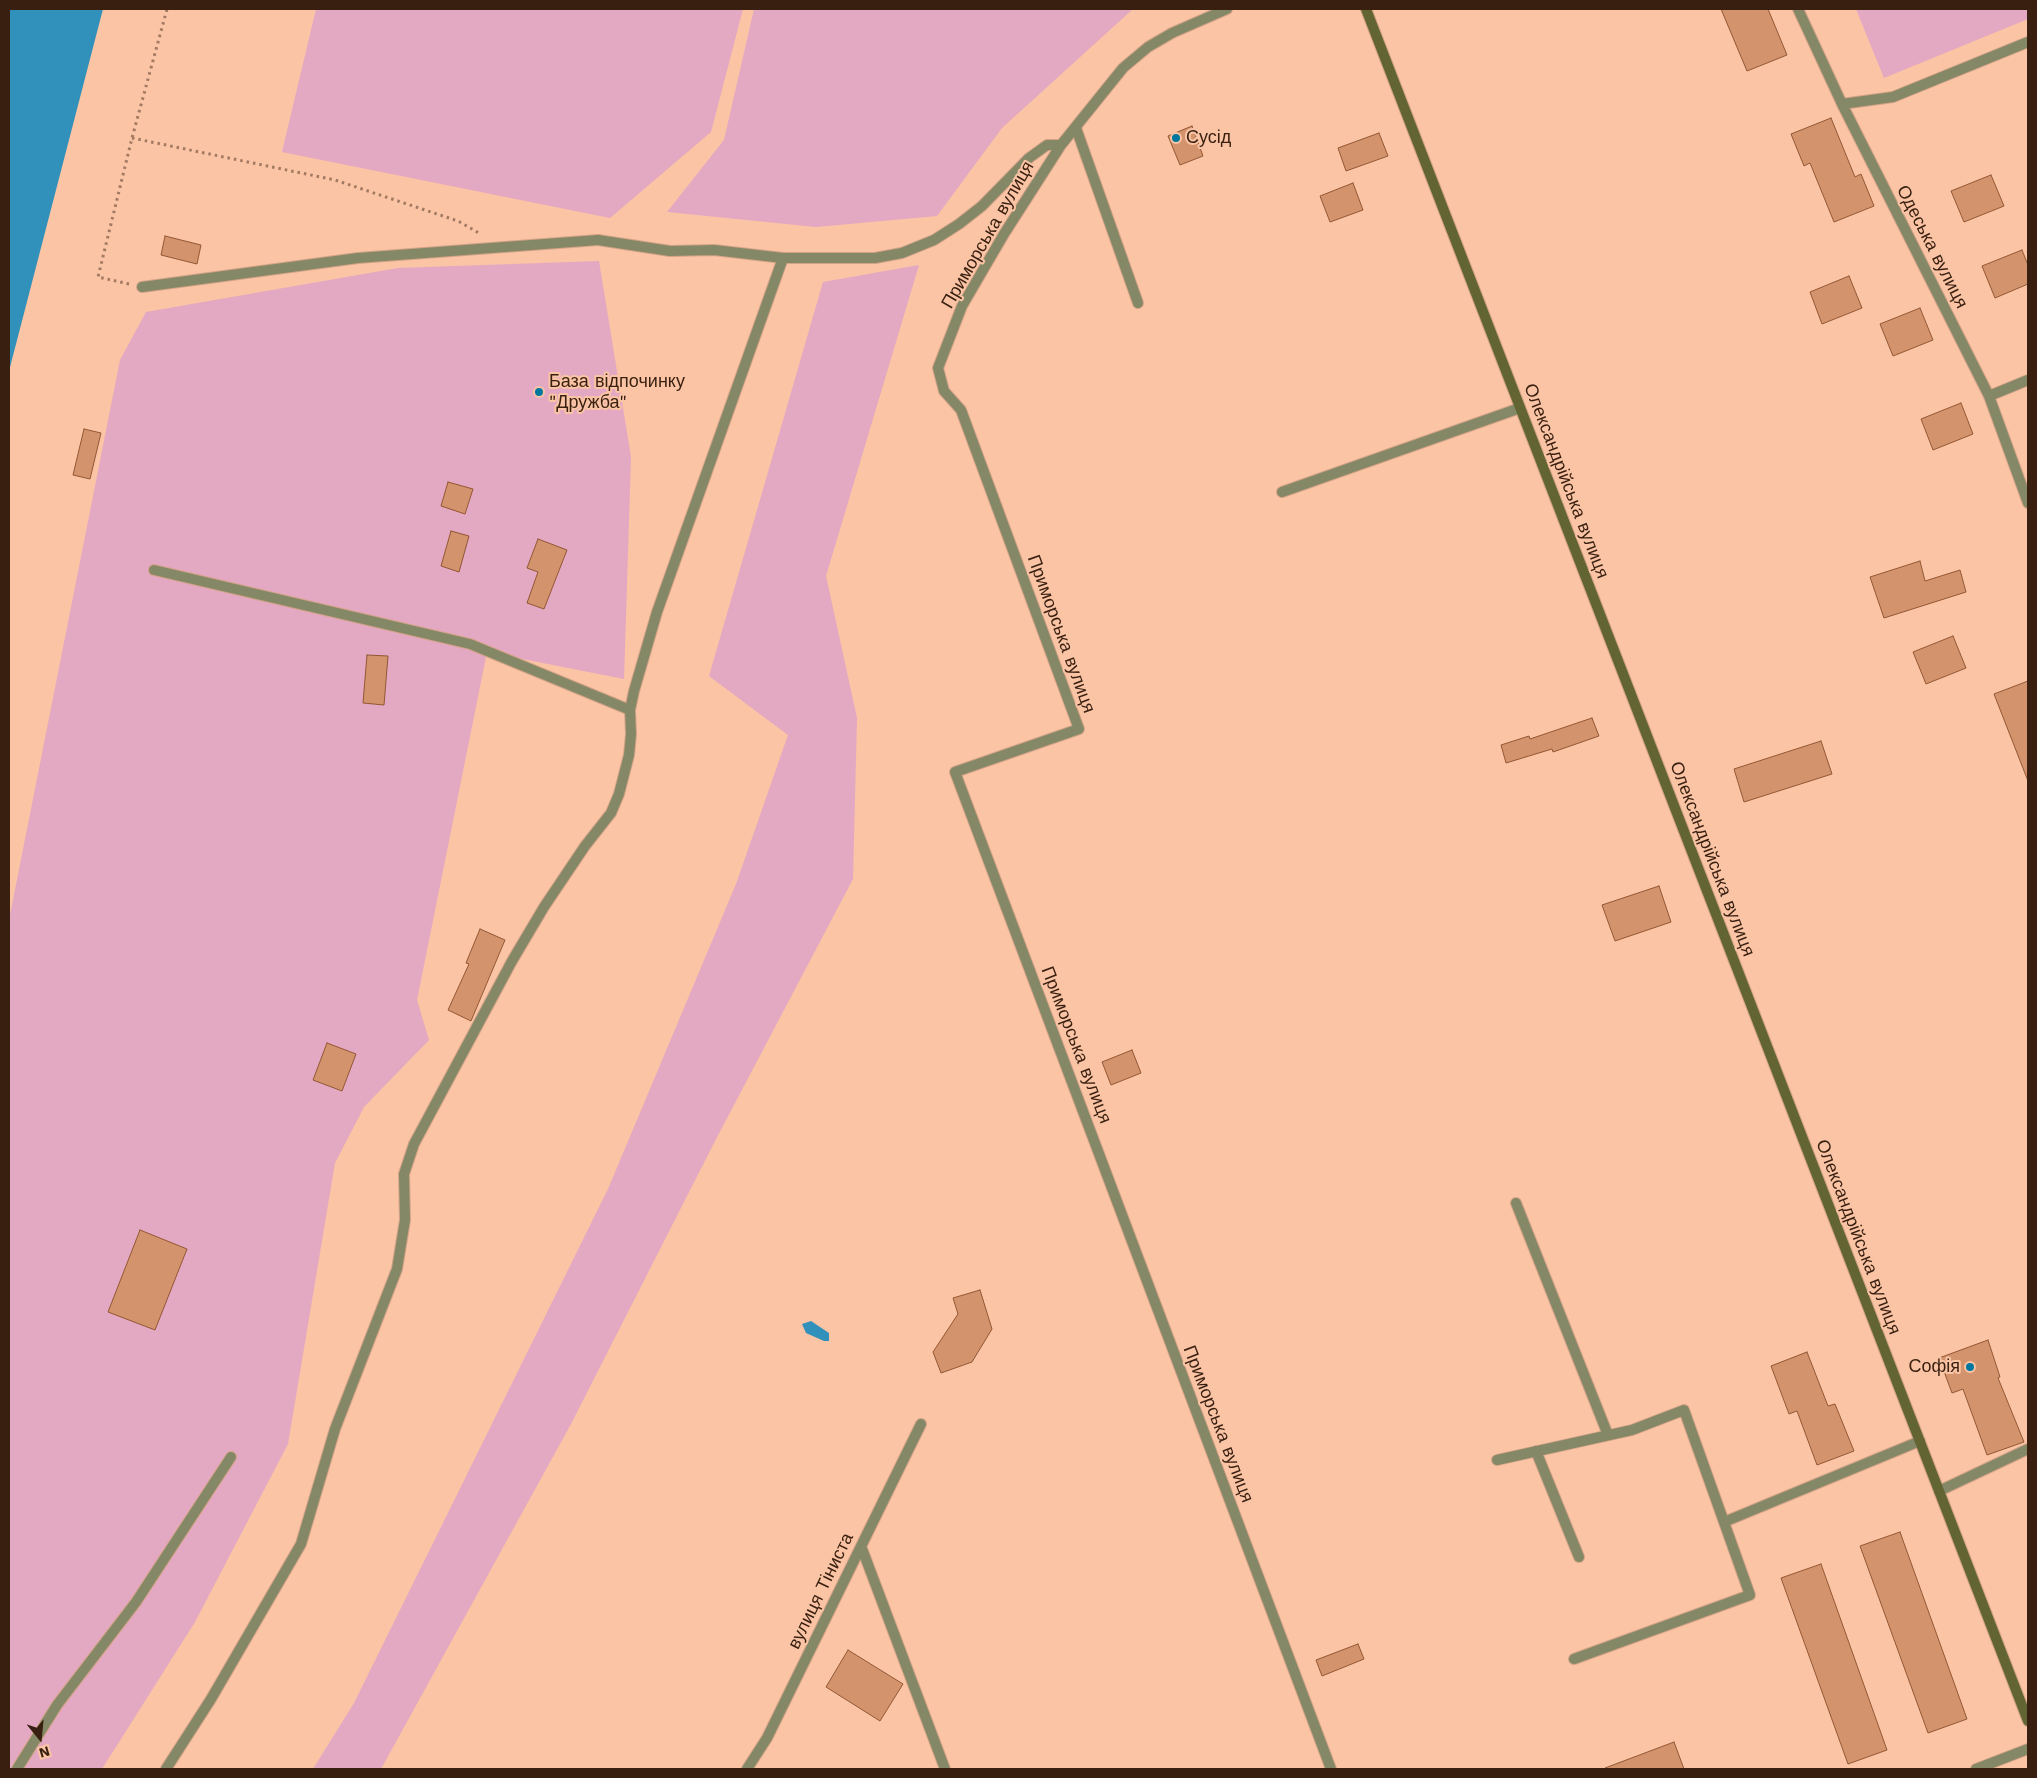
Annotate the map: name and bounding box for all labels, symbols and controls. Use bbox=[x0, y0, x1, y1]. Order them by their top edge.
place label: Сусід bbox=[1186, 127, 1231, 149]
marker: Сусід bbox=[1170, 132, 1182, 144]
street label: Приморська вулиця bbox=[937, 157, 1039, 313]
street label: Одеська вулиця bbox=[1892, 182, 1972, 312]
place label: База відпочинку "Дружба" bbox=[549, 371, 685, 414]
street label: Олександрійська вулиця bbox=[1519, 380, 1613, 582]
marker: База відпочинку "Дружба" bbox=[533, 386, 545, 398]
street label: Приморська вулиця bbox=[1022, 552, 1100, 716]
street label: Олександрійська вулиця bbox=[1665, 758, 1759, 960]
street label: Приморська вулиця bbox=[1036, 963, 1116, 1127]
street label: Олександрійська вулиця bbox=[1811, 1136, 1905, 1338]
street label: Приморська вулиця bbox=[1178, 1342, 1258, 1506]
place label: Софія bbox=[1908, 1356, 1960, 1378]
marker: Софія bbox=[1964, 1361, 1976, 1373]
street label: вулиця Тіниста bbox=[784, 1529, 858, 1653]
north arrow bbox=[15, 1713, 65, 1763]
text: N bbox=[37, 1743, 52, 1762]

